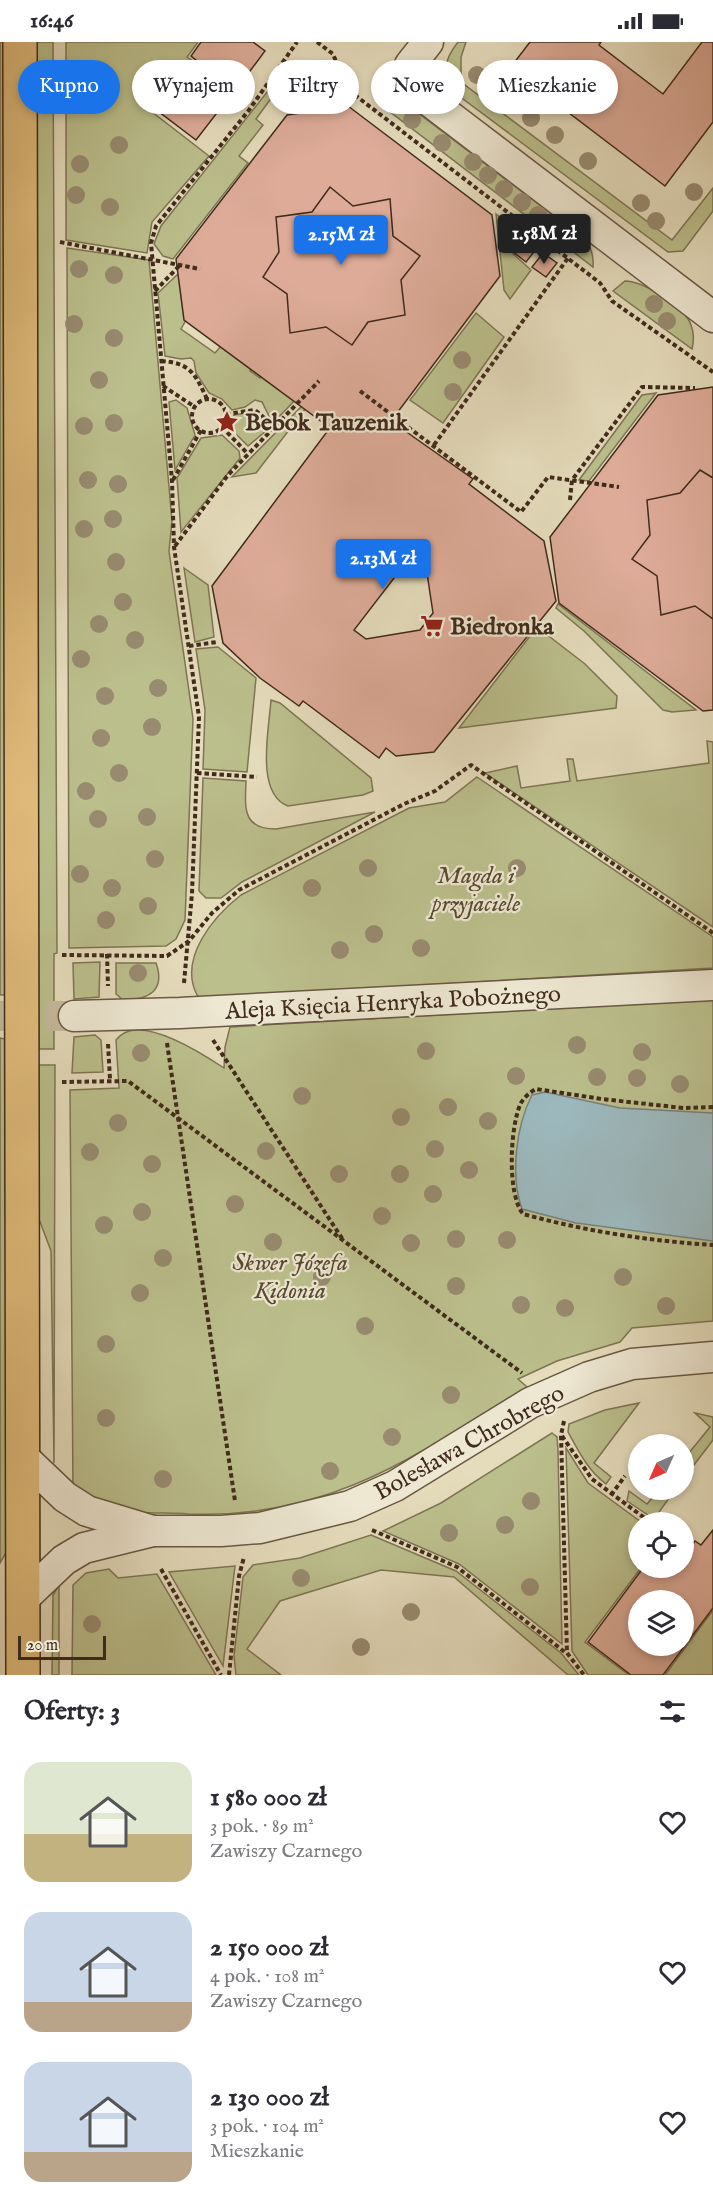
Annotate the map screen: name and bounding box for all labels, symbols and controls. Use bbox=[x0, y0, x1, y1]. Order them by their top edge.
text: 16:46 bbox=[30, 7, 73, 35]
chip: Kupno bbox=[18, 60, 120, 114]
chip: Wynajem bbox=[132, 60, 255, 114]
chip: Filtry bbox=[267, 60, 359, 114]
chip: Nowe bbox=[371, 60, 465, 114]
chip: Mieszkanie bbox=[477, 60, 618, 114]
pin: 1.58M zł bbox=[482, 214, 606, 265]
pin: 2.15M zł bbox=[279, 215, 403, 266]
text: 1.58M zł bbox=[512, 221, 576, 246]
text: 2.15M zł bbox=[308, 222, 374, 247]
place label: Bebok Tauzenik bbox=[245, 408, 409, 439]
place icon: Bebok Tauzenik bbox=[214, 409, 240, 435]
pin: 2.13M zł bbox=[321, 539, 445, 590]
text: 2.13M zł bbox=[350, 546, 416, 571]
place label: Biedronka bbox=[450, 612, 554, 643]
supermarket icon: Biedronka bbox=[419, 613, 445, 639]
park label: Magda i przyjaciele bbox=[428, 861, 520, 920]
street label: Aleja Księcia Henryka Pobożnego bbox=[223, 979, 562, 1028]
park label: Skwer Józefa Kidonia bbox=[232, 1248, 348, 1307]
street label: Bolesława Chrobrego bbox=[369, 1378, 570, 1508]
north arrow bbox=[628, 1434, 694, 1500]
map controls bbox=[628, 1434, 694, 1656]
button: locate bbox=[628, 1512, 694, 1578]
button: layers bbox=[628, 1590, 694, 1656]
scale bar bbox=[18, 1633, 106, 1660]
text: 20 m bbox=[27, 1636, 58, 1656]
text: Oferty: 3 bbox=[24, 1695, 120, 1728]
icon: filters bbox=[656, 1695, 689, 1728]
text: 1 580 000 zł bbox=[210, 1781, 327, 1814]
icon: home bbox=[72, 1786, 144, 1858]
icon: heart bbox=[656, 1806, 689, 1839]
text: 3 pok. · 89 m² bbox=[210, 1814, 314, 1839]
text: Zawiszy Czarnego bbox=[210, 1839, 362, 1864]
text: 2 150 000 zł bbox=[210, 1931, 328, 1964]
icon: home bbox=[72, 1936, 144, 2008]
icon: heart bbox=[656, 1956, 689, 1989]
text: 4 pok. · 108 m² bbox=[210, 1964, 325, 1989]
text: Zawiszy Czarnego bbox=[210, 1989, 362, 2014]
text: 2 130 000 zł bbox=[210, 2081, 329, 2114]
icon: home bbox=[72, 2086, 144, 2158]
icon: heart bbox=[656, 2106, 689, 2139]
text: 3 pok. · 104 m² bbox=[210, 2114, 324, 2139]
text: Mieszkanie bbox=[210, 2139, 304, 2164]

